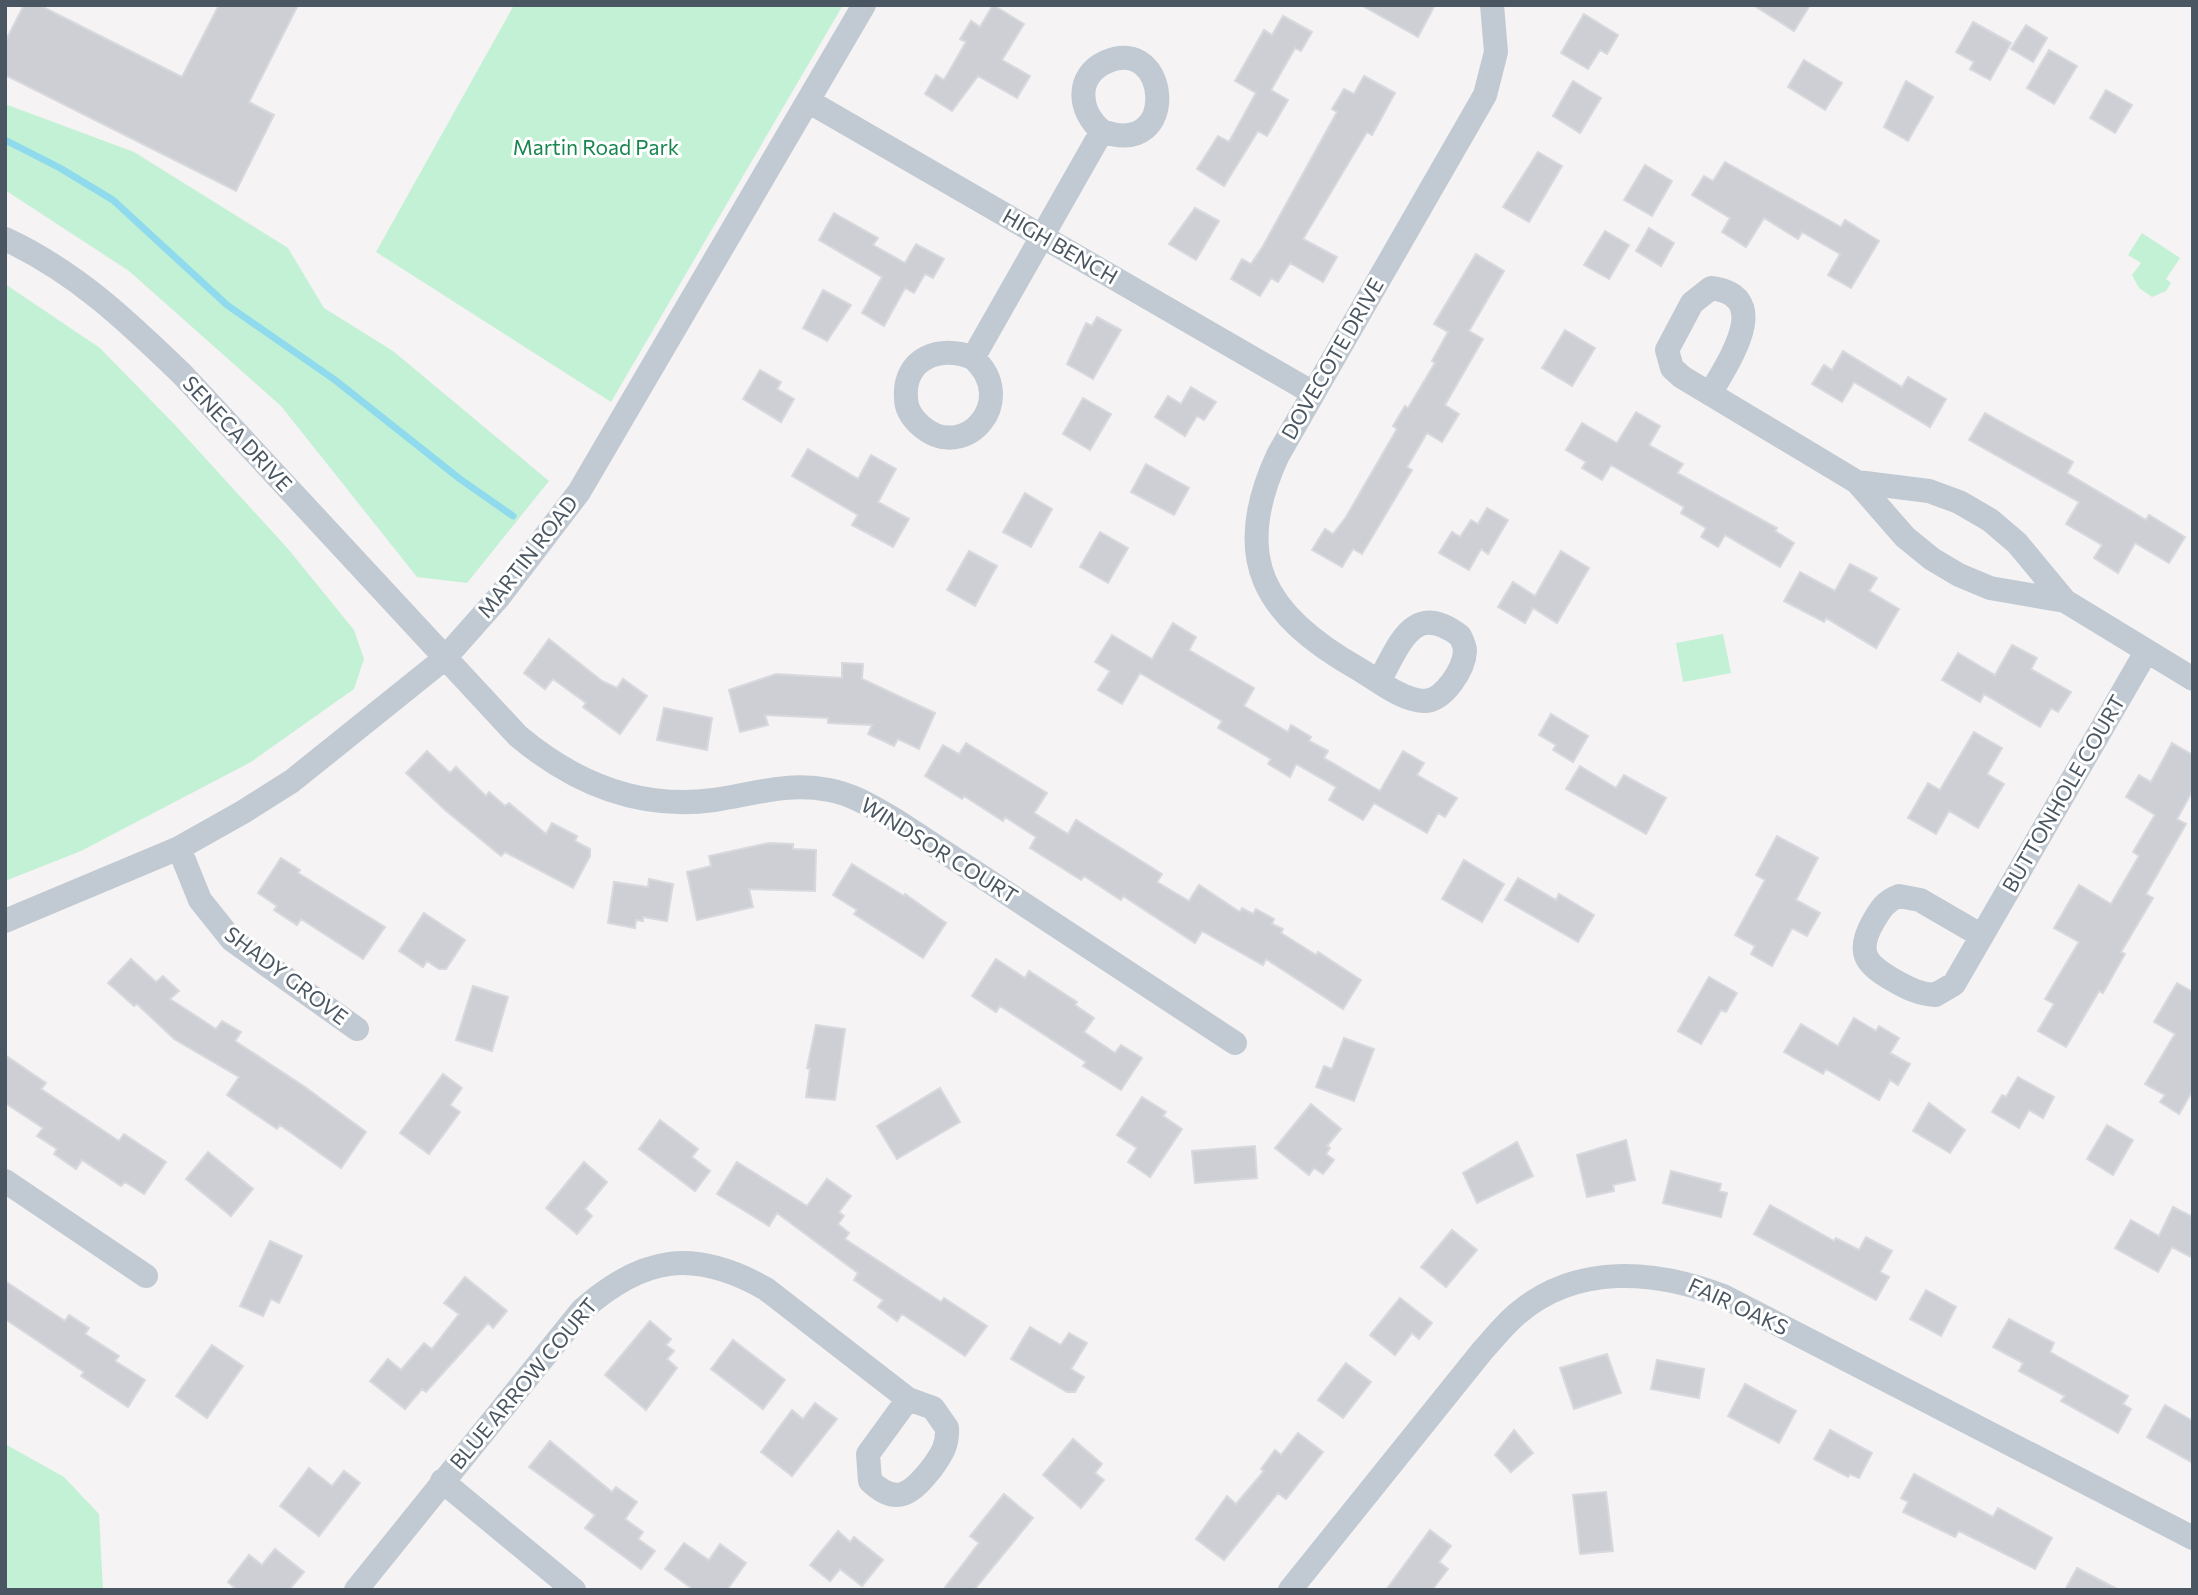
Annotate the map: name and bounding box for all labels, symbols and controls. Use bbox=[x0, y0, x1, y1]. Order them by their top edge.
park label: Martin Road Park bbox=[513, 134, 679, 159]
street label: HIGH BENCH bbox=[999, 203, 1123, 289]
street label: DOVECOTE DRIVE bbox=[1275, 273, 1388, 443]
street label: SENECA DRIVE bbox=[178, 370, 298, 496]
street label: MARTIN ROAD bbox=[472, 490, 582, 622]
street label: BUTTONHOLE COURT bbox=[1996, 690, 2129, 896]
street label: WINDSOR COURT bbox=[857, 791, 1023, 908]
street label: SHADY GROVE bbox=[220, 920, 353, 1029]
street label: FAIR OAKS bbox=[1685, 1272, 1792, 1340]
street label: BLUE ARROW COURT bbox=[444, 1292, 602, 1474]

